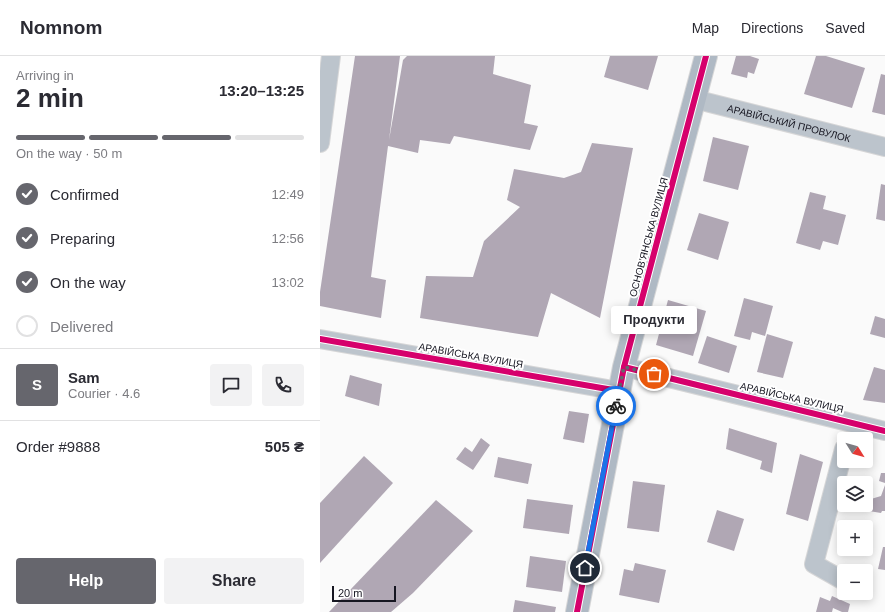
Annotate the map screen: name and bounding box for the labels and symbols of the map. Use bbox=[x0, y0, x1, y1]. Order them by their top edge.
street label: АРАВІЙСЬКИЙ ПРОВУЛОК bbox=[726, 103, 852, 144]
street label: ОСНОВ’ЯНСЬКА ВУЛИЦЯ bbox=[627, 176, 670, 298]
callout: Продукти bbox=[611, 306, 697, 334]
street label: АРАВІЙСЬКА ВУЛИЦЯ bbox=[418, 340, 524, 370]
pin bbox=[637, 357, 671, 391]
street label: АРАВІЙСЬКА ВУЛИЦЯ bbox=[739, 379, 845, 415]
courier bbox=[596, 386, 636, 426]
north arrow bbox=[837, 432, 873, 468]
pin bbox=[568, 551, 602, 585]
scale bar bbox=[332, 584, 396, 603]

